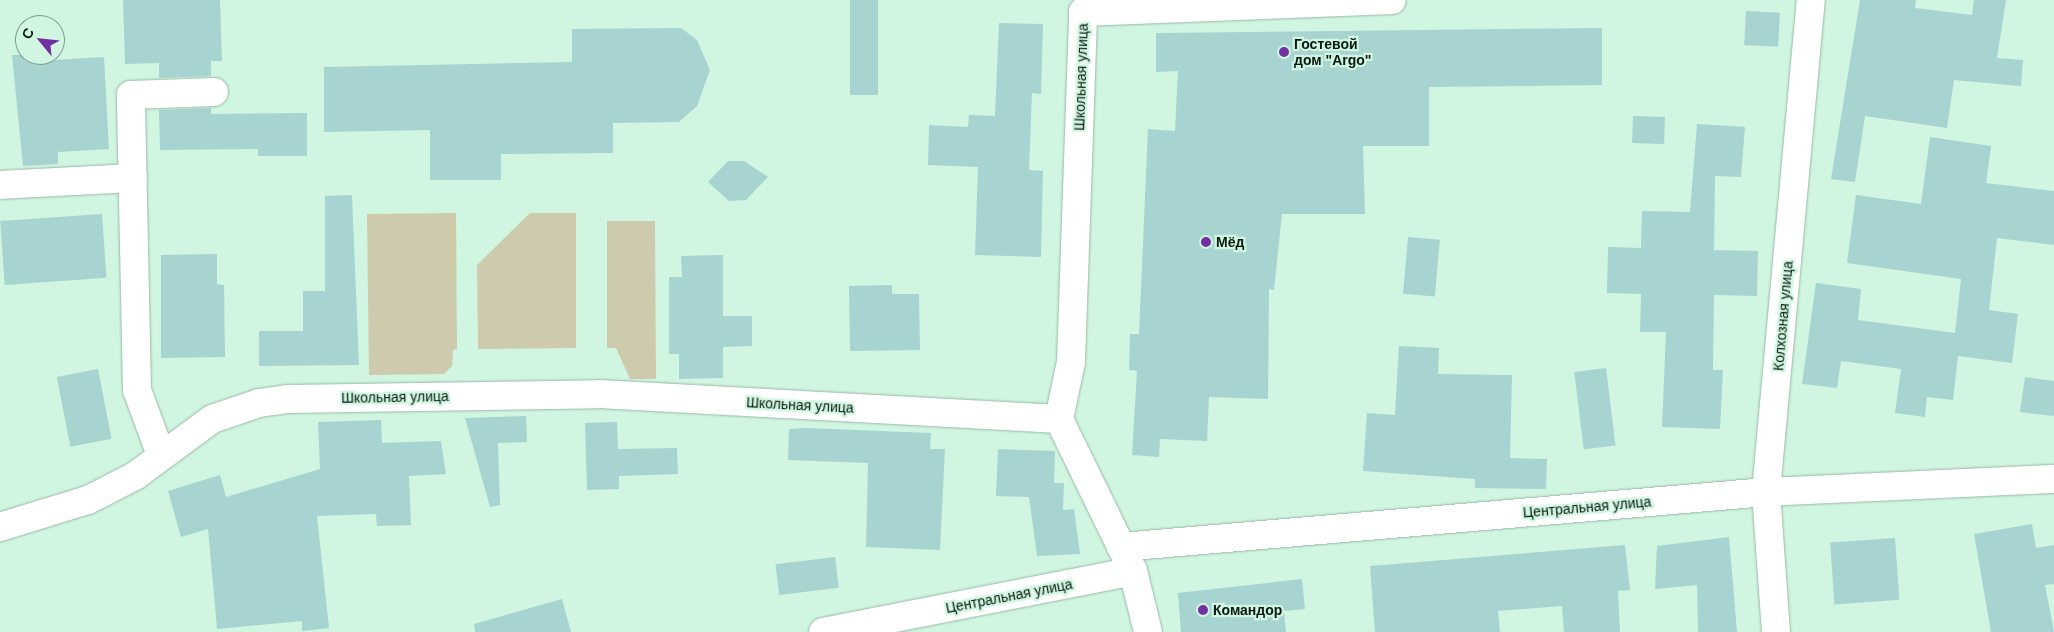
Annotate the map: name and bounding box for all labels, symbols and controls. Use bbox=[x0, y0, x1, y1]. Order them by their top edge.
north arrow bbox=[15, 15, 65, 65]
street label: Школьная улица bbox=[1071, 23, 1091, 131]
text: С bbox=[18, 25, 37, 42]
place label: Гостевой дом "Argo" bbox=[1294, 36, 1371, 68]
marker: Гостевой дом "Argo" bbox=[1278, 46, 1290, 58]
place label: Мёд bbox=[1216, 234, 1244, 250]
marker: Мёд bbox=[1200, 236, 1212, 248]
street label: Колхозная улица bbox=[1770, 260, 1796, 372]
street label: Школьная улица bbox=[341, 388, 449, 406]
street label: Школьная улица bbox=[746, 394, 854, 416]
street label: Центральная улица bbox=[1522, 493, 1652, 521]
street label: Центральная улица bbox=[944, 575, 1074, 617]
place label: Командор bbox=[1213, 602, 1282, 618]
marker: Командор bbox=[1197, 604, 1209, 616]

